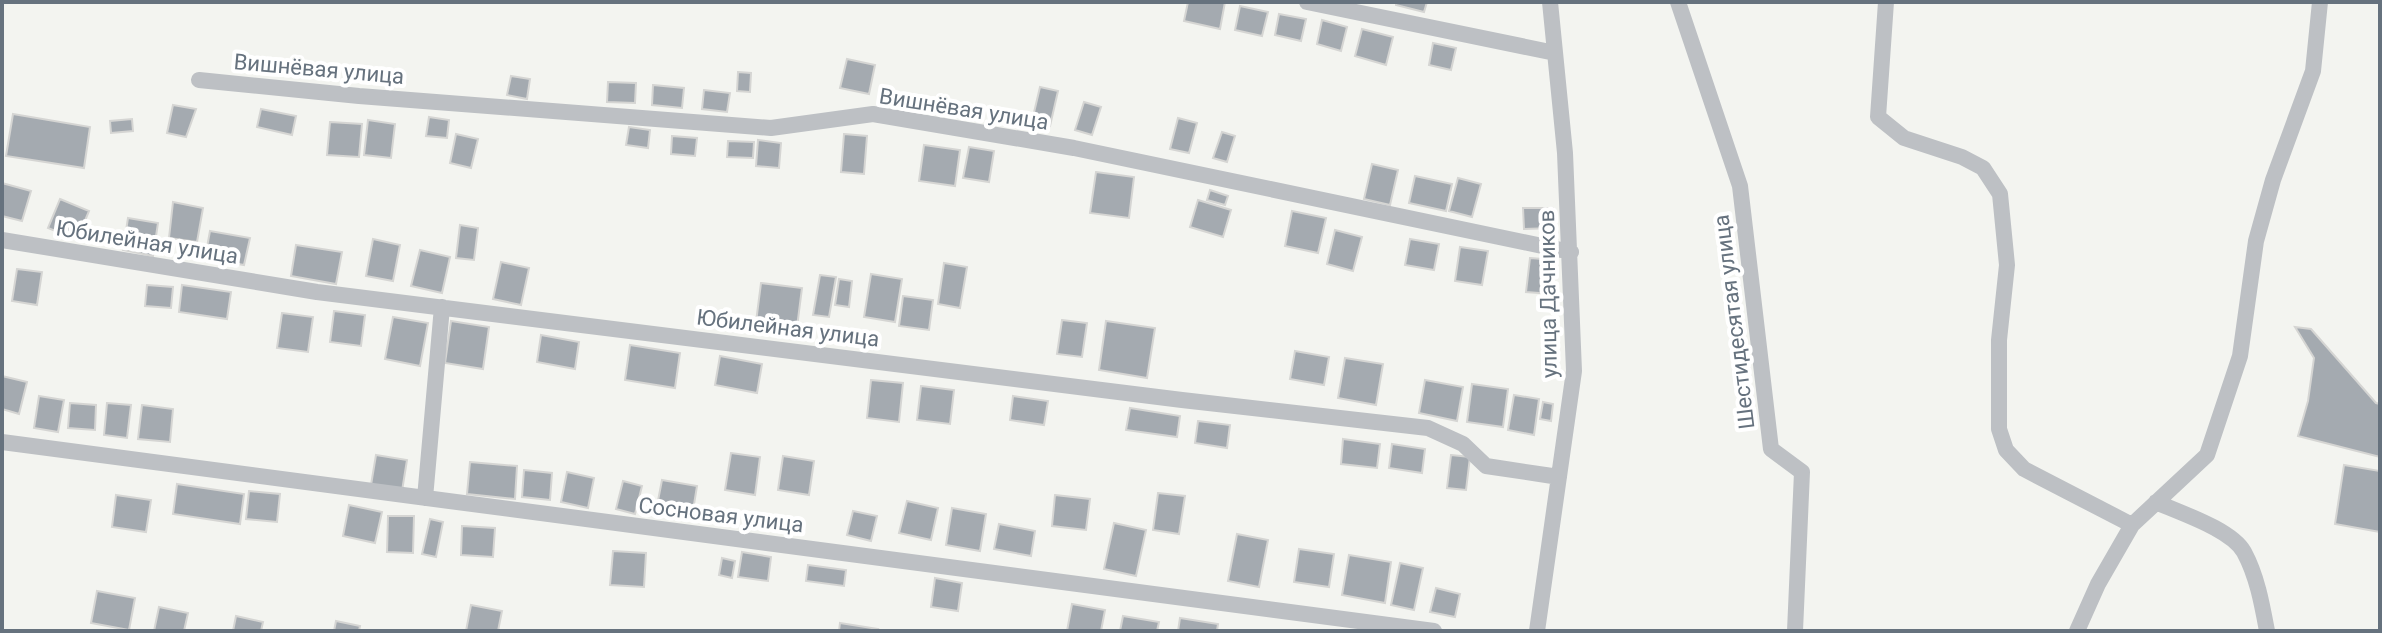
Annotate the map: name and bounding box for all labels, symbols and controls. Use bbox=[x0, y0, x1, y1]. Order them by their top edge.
street label: Вишнёвая улица bbox=[233, 49, 405, 89]
street label: Вишнёвая улица bbox=[878, 83, 1050, 135]
street label: улица Дачников bbox=[1534, 210, 1562, 378]
street label: Шестидесятая улица bbox=[1708, 213, 1760, 431]
street label: Юбилейная улица bbox=[54, 215, 240, 269]
street label: Юбилейная улица bbox=[695, 304, 881, 352]
street label: Сосновая улица bbox=[637, 492, 805, 538]

